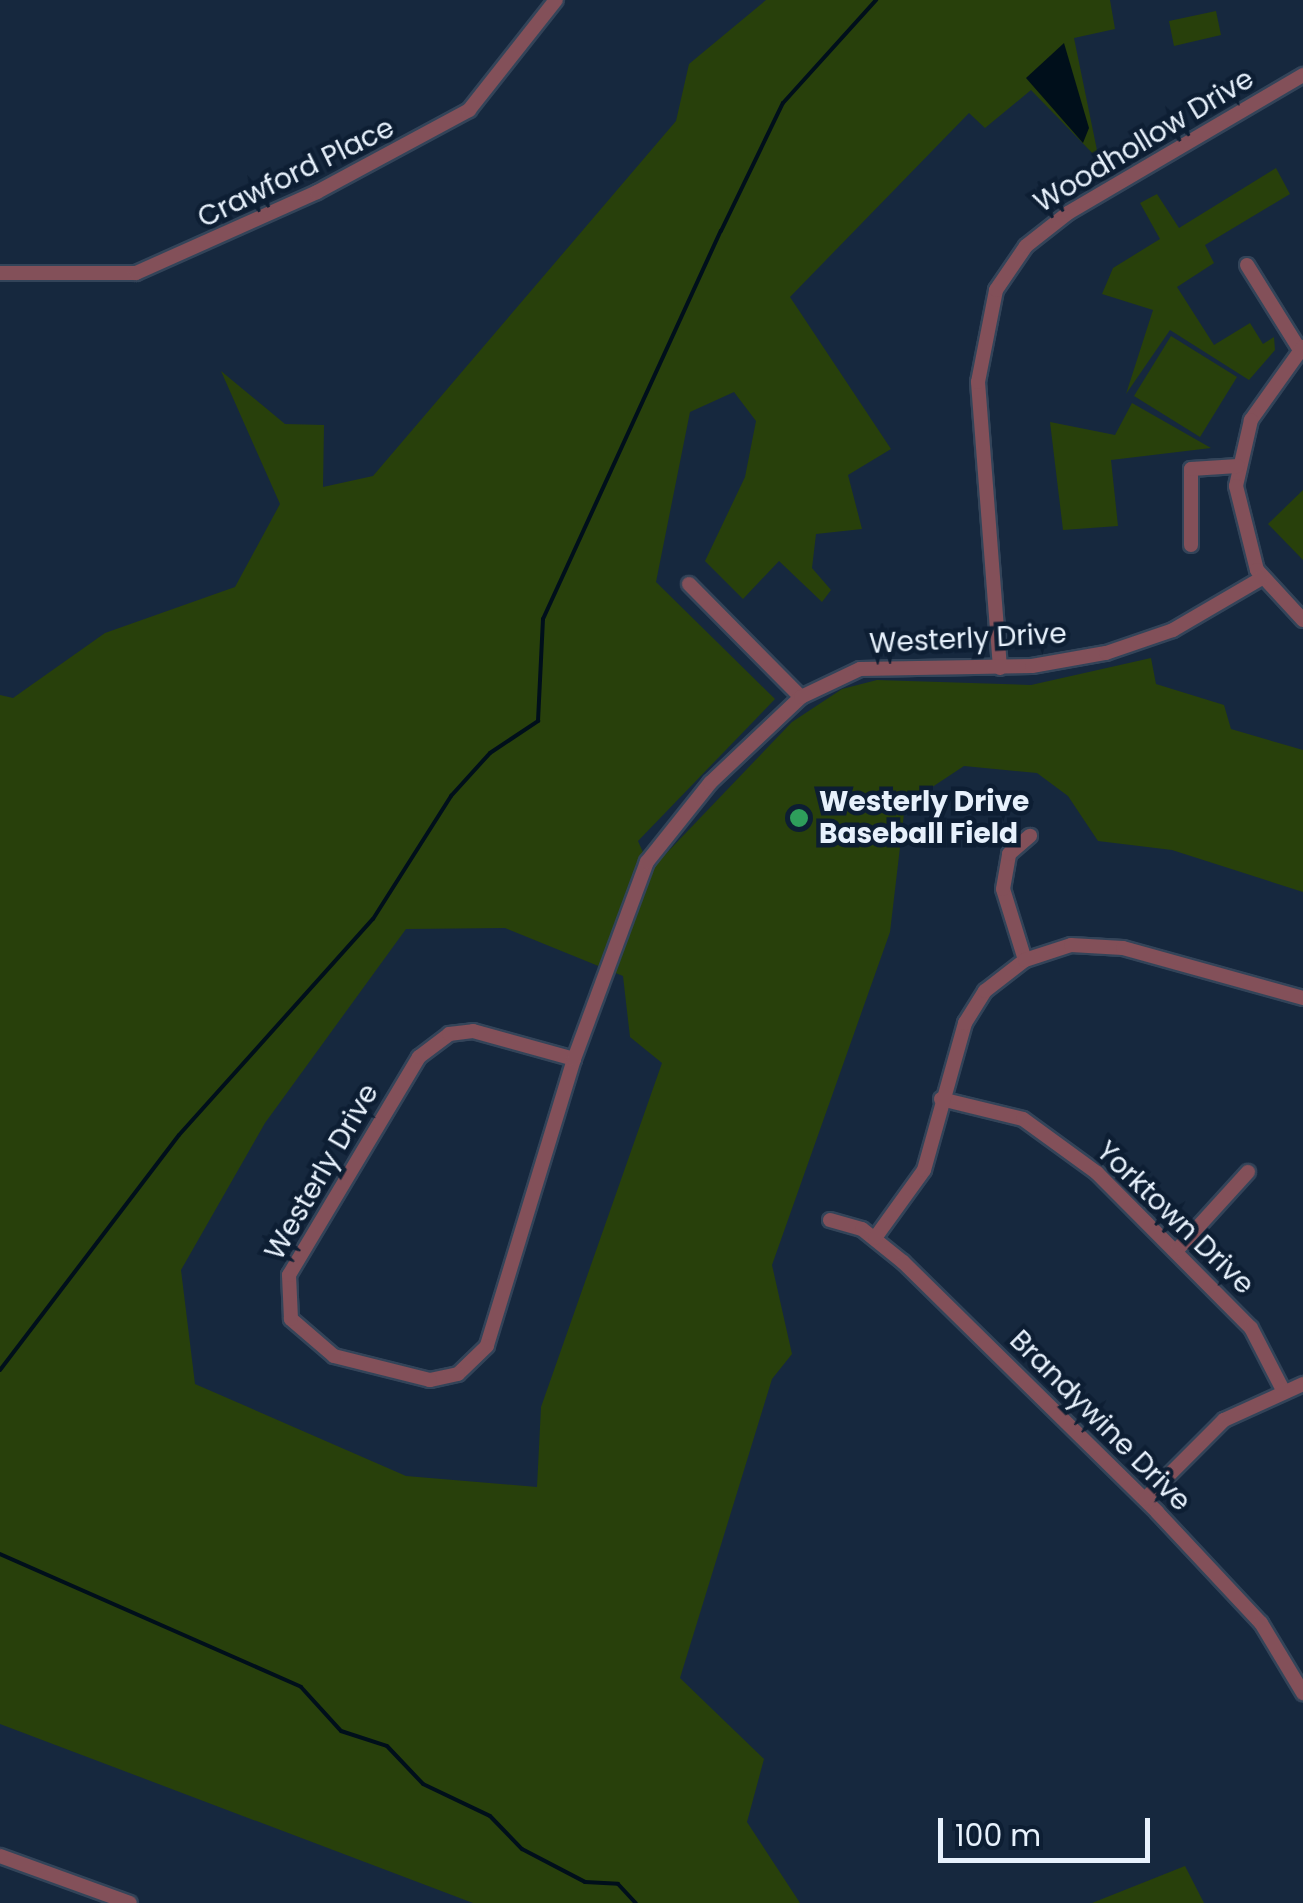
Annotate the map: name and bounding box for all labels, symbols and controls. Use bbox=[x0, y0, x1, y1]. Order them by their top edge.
street label: Woodhollow Drive bbox=[1028, 62, 1260, 220]
street label: Crawford Place bbox=[192, 111, 400, 235]
street label: Westerly Drive bbox=[868, 617, 1068, 661]
place label: Westerly Drive Baseball Field bbox=[819, 785, 1029, 851]
marker: Westerly Drive Baseball Field bbox=[788, 807, 810, 829]
street label: Westerly Drive bbox=[258, 1078, 386, 1266]
street label: Yorktown Drive bbox=[1089, 1134, 1261, 1302]
street label: Brandywine Drive bbox=[1003, 1324, 1197, 1518]
scale bar bbox=[943, 1798, 1156, 1860]
text: 100 m bbox=[955, 1814, 1041, 1857]

